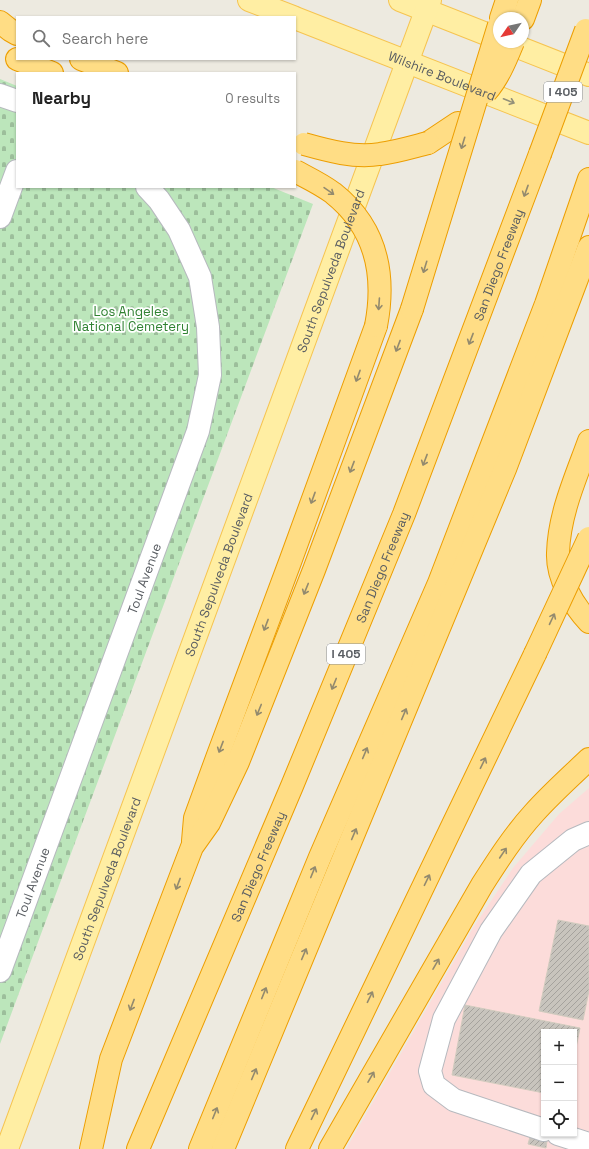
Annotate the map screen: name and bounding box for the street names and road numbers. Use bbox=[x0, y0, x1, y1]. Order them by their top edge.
street label: Wilshire Boulevard bbox=[386, 47, 498, 105]
road number: I 405 bbox=[544, 82, 582, 102]
street label: South Sepulveda Boulevard bbox=[293, 187, 369, 355]
street label: San Diego Freeway bbox=[470, 206, 528, 323]
street label: South Sepulveda Boulevard bbox=[181, 491, 257, 659]
street label: San Diego Freeway bbox=[352, 509, 413, 625]
street label: Toul Avenue bbox=[124, 541, 165, 617]
road number: I 405 bbox=[327, 644, 365, 664]
street label: South Sepulveda Boulevard bbox=[69, 795, 145, 963]
street label: San Diego Freeway bbox=[227, 809, 289, 925]
street label: Toul Avenue bbox=[12, 845, 54, 921]

